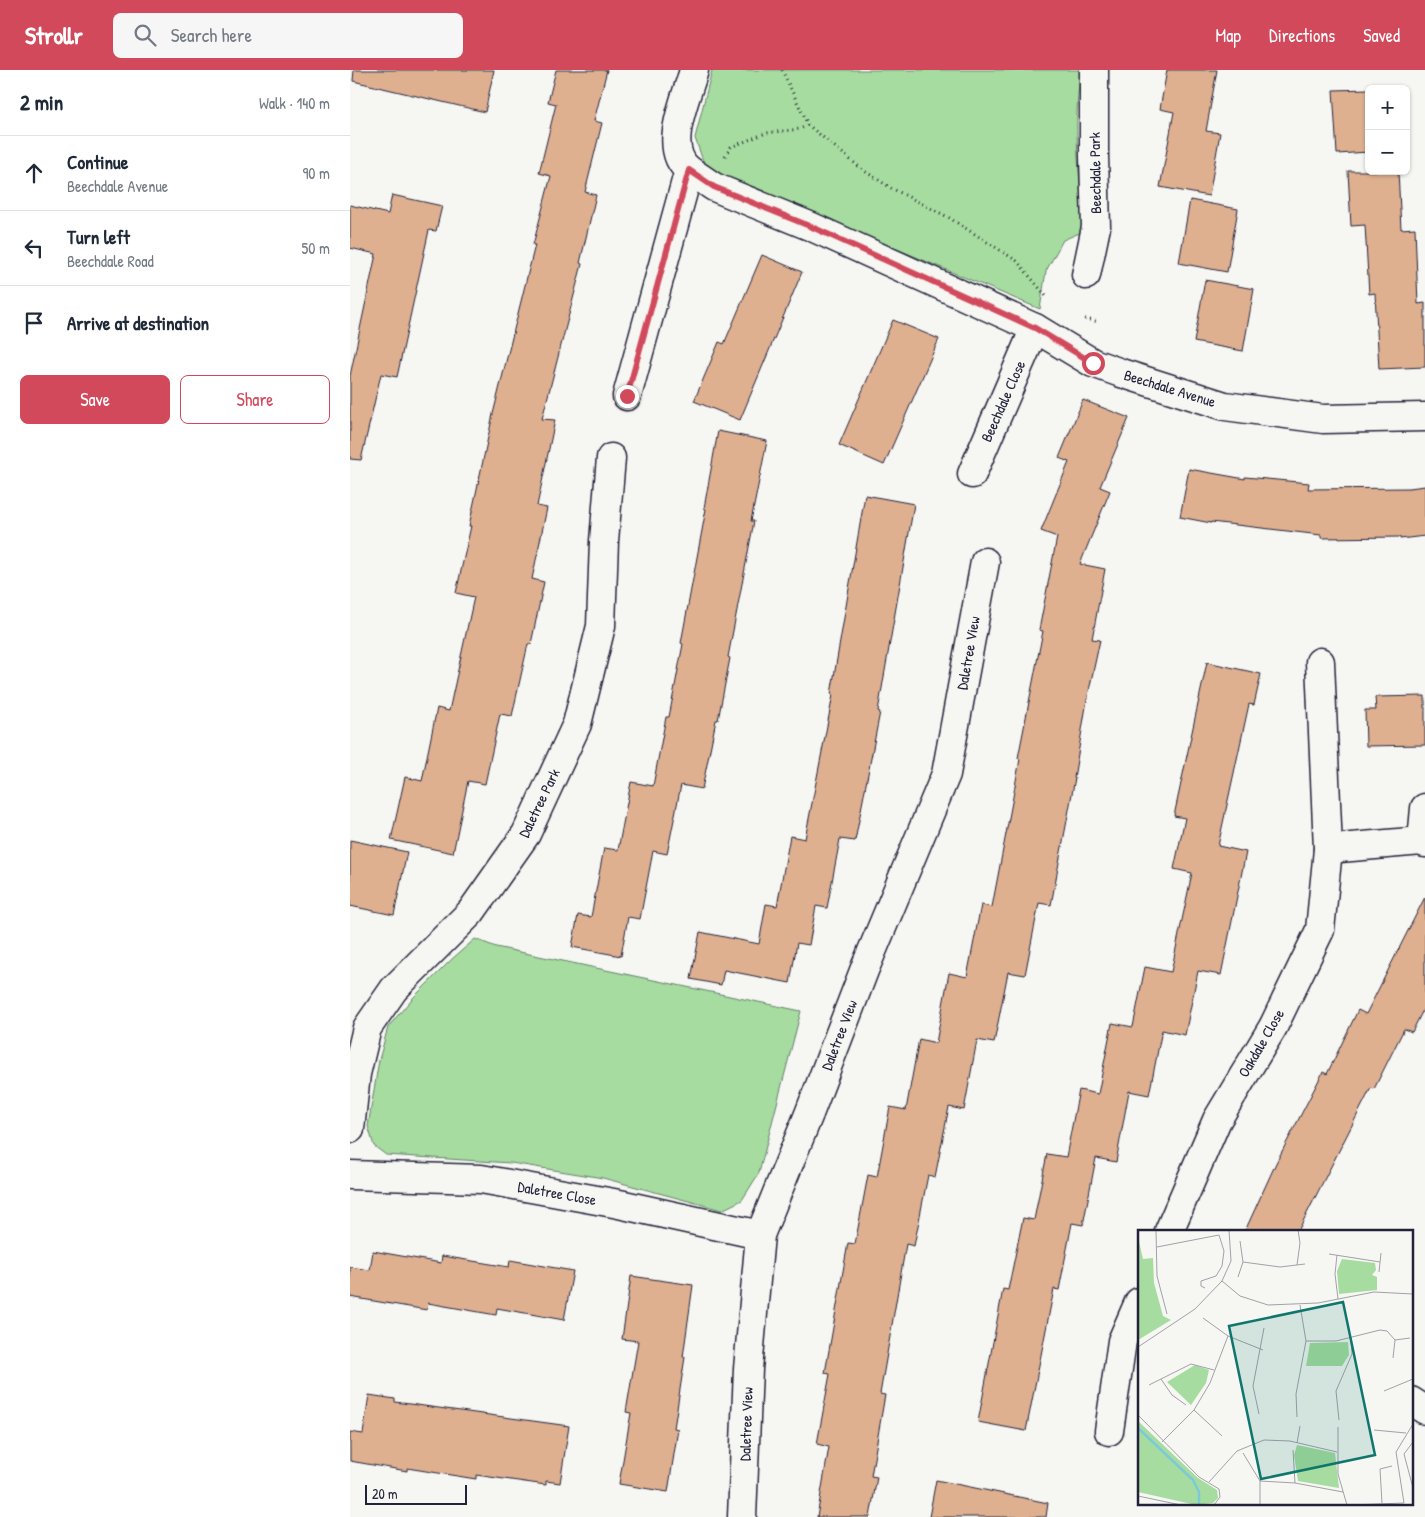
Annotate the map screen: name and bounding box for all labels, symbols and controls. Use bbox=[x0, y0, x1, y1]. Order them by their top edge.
search box bbox=[113, 13, 463, 58]
text: Strollr bbox=[25, 19, 83, 51]
icon: search bbox=[131, 21, 159, 49]
text: Search here bbox=[171, 22, 252, 48]
text: Map bbox=[1216, 23, 1241, 48]
text: Directions bbox=[1269, 23, 1335, 48]
text: Saved bbox=[1363, 23, 1400, 48]
map controls bbox=[1365, 85, 1410, 175]
button: + bbox=[1365, 85, 1410, 130]
text: 2 min bbox=[20, 88, 63, 117]
text: Walk · 140 m bbox=[259, 92, 330, 114]
button: − bbox=[1365, 130, 1410, 175]
street label: Beechdale Park bbox=[1084, 132, 1106, 214]
text: Continue bbox=[67, 149, 128, 175]
icon: ahead bbox=[20, 159, 48, 187]
text: 90 m bbox=[302, 162, 330, 184]
text: Beechdale Avenue bbox=[67, 175, 168, 197]
text: Turn left bbox=[67, 224, 130, 250]
icon: left bbox=[20, 234, 48, 262]
text: 50 m bbox=[302, 237, 330, 259]
text: Beechdale Road bbox=[67, 250, 154, 272]
icon: arrive bbox=[20, 309, 48, 337]
text: Arrive at destination bbox=[67, 310, 209, 336]
route start bbox=[1082, 352, 1105, 375]
street label: Beechdale Close bbox=[976, 357, 1030, 445]
street label: Beechdale Avenue bbox=[1122, 364, 1218, 412]
button: Save bbox=[20, 375, 170, 424]
button: Share bbox=[180, 375, 330, 424]
route end bbox=[616, 385, 639, 408]
street label: Daletree View bbox=[951, 615, 985, 691]
street label: Daletree Park bbox=[513, 765, 565, 841]
street label: Daletree View bbox=[816, 997, 862, 1073]
street label: Oakdale Close bbox=[1233, 1005, 1289, 1081]
street label: Daletree Close bbox=[516, 1176, 598, 1210]
inset map bbox=[1138, 1230, 1412, 1504]
street label: Daletree View bbox=[734, 1387, 758, 1461]
scale bar bbox=[365, 1482, 468, 1505]
text: 20 m bbox=[372, 1484, 398, 1503]

